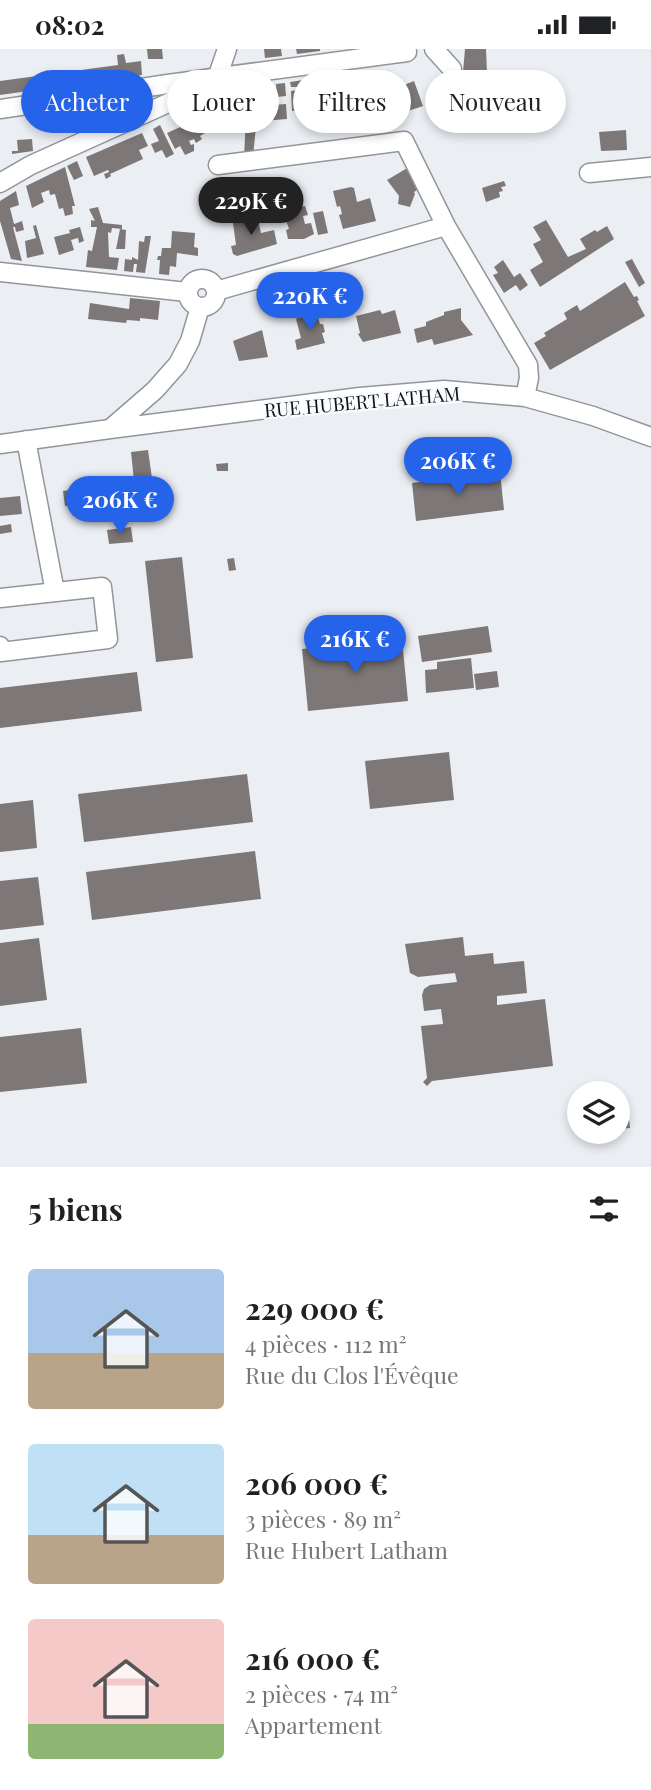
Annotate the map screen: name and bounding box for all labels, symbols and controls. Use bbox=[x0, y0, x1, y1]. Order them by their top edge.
text: 08:02 bbox=[35, 7, 104, 42]
chip: Acheter bbox=[21, 70, 153, 133]
chip: Louer bbox=[167, 70, 279, 133]
chip: Filtres bbox=[293, 70, 411, 133]
chip: Nouveau bbox=[425, 70, 566, 133]
pin: 229K € bbox=[194, 177, 308, 237]
text: 229K € bbox=[214, 184, 288, 215]
pin: 220K € bbox=[253, 273, 367, 332]
text: 220K € bbox=[272, 279, 348, 310]
street label: RUE HUBERT LATHAM bbox=[263, 379, 461, 423]
pin: 206K € bbox=[401, 437, 515, 497]
text: 206K € bbox=[420, 444, 496, 475]
pin: 206K € bbox=[63, 477, 177, 536]
text: 206K € bbox=[82, 483, 158, 514]
pin: 216K € bbox=[298, 615, 412, 675]
text: 216K € bbox=[320, 622, 390, 653]
map controls bbox=[567, 1081, 630, 1144]
button: layers bbox=[567, 1081, 630, 1144]
text: 5 biens bbox=[28, 1189, 123, 1229]
icon: filters bbox=[585, 1190, 623, 1228]
text: 229 000 € bbox=[245, 1288, 384, 1328]
icon: home bbox=[84, 1297, 168, 1381]
text: 4 pièces · 112 m² bbox=[245, 1328, 406, 1359]
text: Rue du Clos l'Évêque bbox=[245, 1359, 459, 1390]
text: 206 000 € bbox=[245, 1463, 388, 1503]
icon: home bbox=[84, 1472, 168, 1556]
text: 3 pièces · 89 m² bbox=[245, 1503, 401, 1534]
text: Rue Hubert Latham bbox=[245, 1534, 448, 1565]
text: 216 000 € bbox=[245, 1638, 380, 1678]
icon: home bbox=[84, 1647, 168, 1731]
text: 2 pièces · 74 m² bbox=[245, 1678, 398, 1709]
text: Appartement bbox=[245, 1709, 382, 1740]

